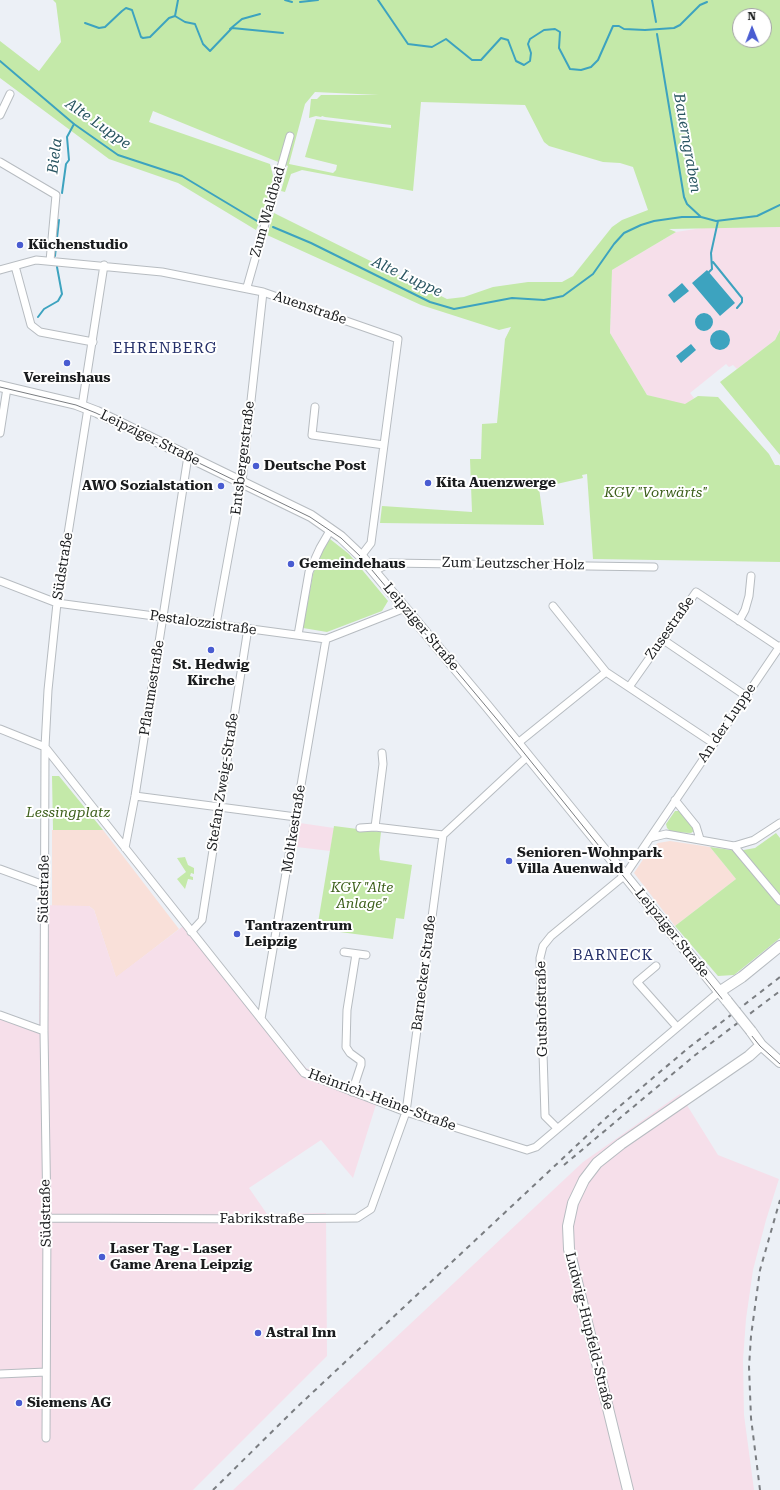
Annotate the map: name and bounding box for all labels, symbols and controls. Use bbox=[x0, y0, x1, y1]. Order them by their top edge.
north arrow bbox=[732, 8, 772, 48]
text: N bbox=[747, 10, 756, 23]
water label: Bauerngraben bbox=[669, 92, 705, 194]
water label: Alte Luppe bbox=[62, 95, 134, 153]
water label: Biela bbox=[44, 137, 66, 175]
street label: Zum Waldbad bbox=[247, 165, 289, 259]
place label: Küchenstudio bbox=[28, 237, 128, 253]
marker: Küchenstudio bbox=[15, 240, 25, 250]
water label: Alte Luppe bbox=[369, 253, 445, 301]
street label: Auenstraße bbox=[271, 288, 349, 328]
district label: EHRENBERG bbox=[113, 340, 217, 358]
marker: Vereinshaus bbox=[62, 358, 72, 368]
place label: Vereinshaus bbox=[23, 370, 111, 386]
street label: Entsbergerstraße bbox=[228, 400, 258, 516]
street label: Leipziger Straße bbox=[97, 407, 203, 469]
place label: Deutsche Post bbox=[264, 458, 366, 474]
marker: Deutsche Post bbox=[251, 461, 261, 471]
place label: Kita Auenzwerge bbox=[436, 475, 556, 491]
place label: AWO Sozialstation bbox=[82, 478, 213, 494]
marker: Kita Auenzwerge bbox=[423, 478, 433, 488]
marker: AWO Sozialstation bbox=[216, 481, 226, 491]
park label: KGV "Vorwärts" bbox=[604, 485, 708, 501]
street label: Südstraße bbox=[49, 531, 77, 601]
street label: Zum Leutzscher Holz bbox=[442, 554, 584, 574]
place label: Gemeindehaus bbox=[299, 556, 406, 572]
marker: Gemeindehaus bbox=[286, 559, 296, 569]
street label: Leipziger Straße bbox=[379, 580, 463, 674]
street label: Zusestraße bbox=[642, 593, 698, 663]
street label: Pestalozzistraße bbox=[148, 607, 258, 639]
street label: Pflaumestraße bbox=[136, 639, 168, 737]
marker: St. Hedwig Kirche bbox=[206, 645, 216, 655]
place label: St. Hedwig Kirche bbox=[173, 657, 249, 690]
street label: An der Luppe bbox=[694, 680, 760, 766]
street label: Stefan-Zweig-Straße bbox=[204, 712, 242, 852]
street label: Moltkestraße bbox=[279, 784, 309, 874]
park label: Lessingplatz bbox=[26, 805, 110, 821]
place label: Senioren-Wohnpark Villa Auenwald bbox=[517, 845, 662, 878]
street label: Südstraße bbox=[35, 855, 53, 923]
marker: Senioren-Wohnpark Villa Auenwald bbox=[504, 856, 514, 866]
park label: KGV "Alte Anlage" bbox=[331, 880, 393, 912]
street label: Leipziger Straße bbox=[631, 885, 713, 981]
street label: Barnecker Straße bbox=[409, 914, 439, 1032]
place label: Tantrazentrum Leipzig bbox=[245, 918, 352, 950]
marker: Tantrazentrum Leipzig bbox=[232, 929, 242, 939]
district label: BARNECK bbox=[572, 947, 654, 965]
street label: Gutshofstraße bbox=[533, 961, 551, 1057]
street label: Heinrich-Heine-Straße bbox=[306, 1065, 458, 1135]
street label: Südstraße bbox=[37, 1179, 55, 1247]
street label: Fabrikstraße bbox=[220, 1211, 304, 1227]
place label: Laser Tag - Laser Game Arena Leipzig bbox=[110, 1241, 252, 1274]
street label: Ludwig-Hupfeld-Straße bbox=[561, 1250, 617, 1412]
marker: Laser Tag - Laser Game Arena Leipzig bbox=[97, 1252, 107, 1262]
place label: Astral Inn bbox=[266, 1325, 336, 1341]
marker: Astral Inn bbox=[253, 1328, 263, 1338]
place label: Siemens AG bbox=[27, 1395, 111, 1411]
marker: Siemens AG bbox=[14, 1398, 24, 1408]

